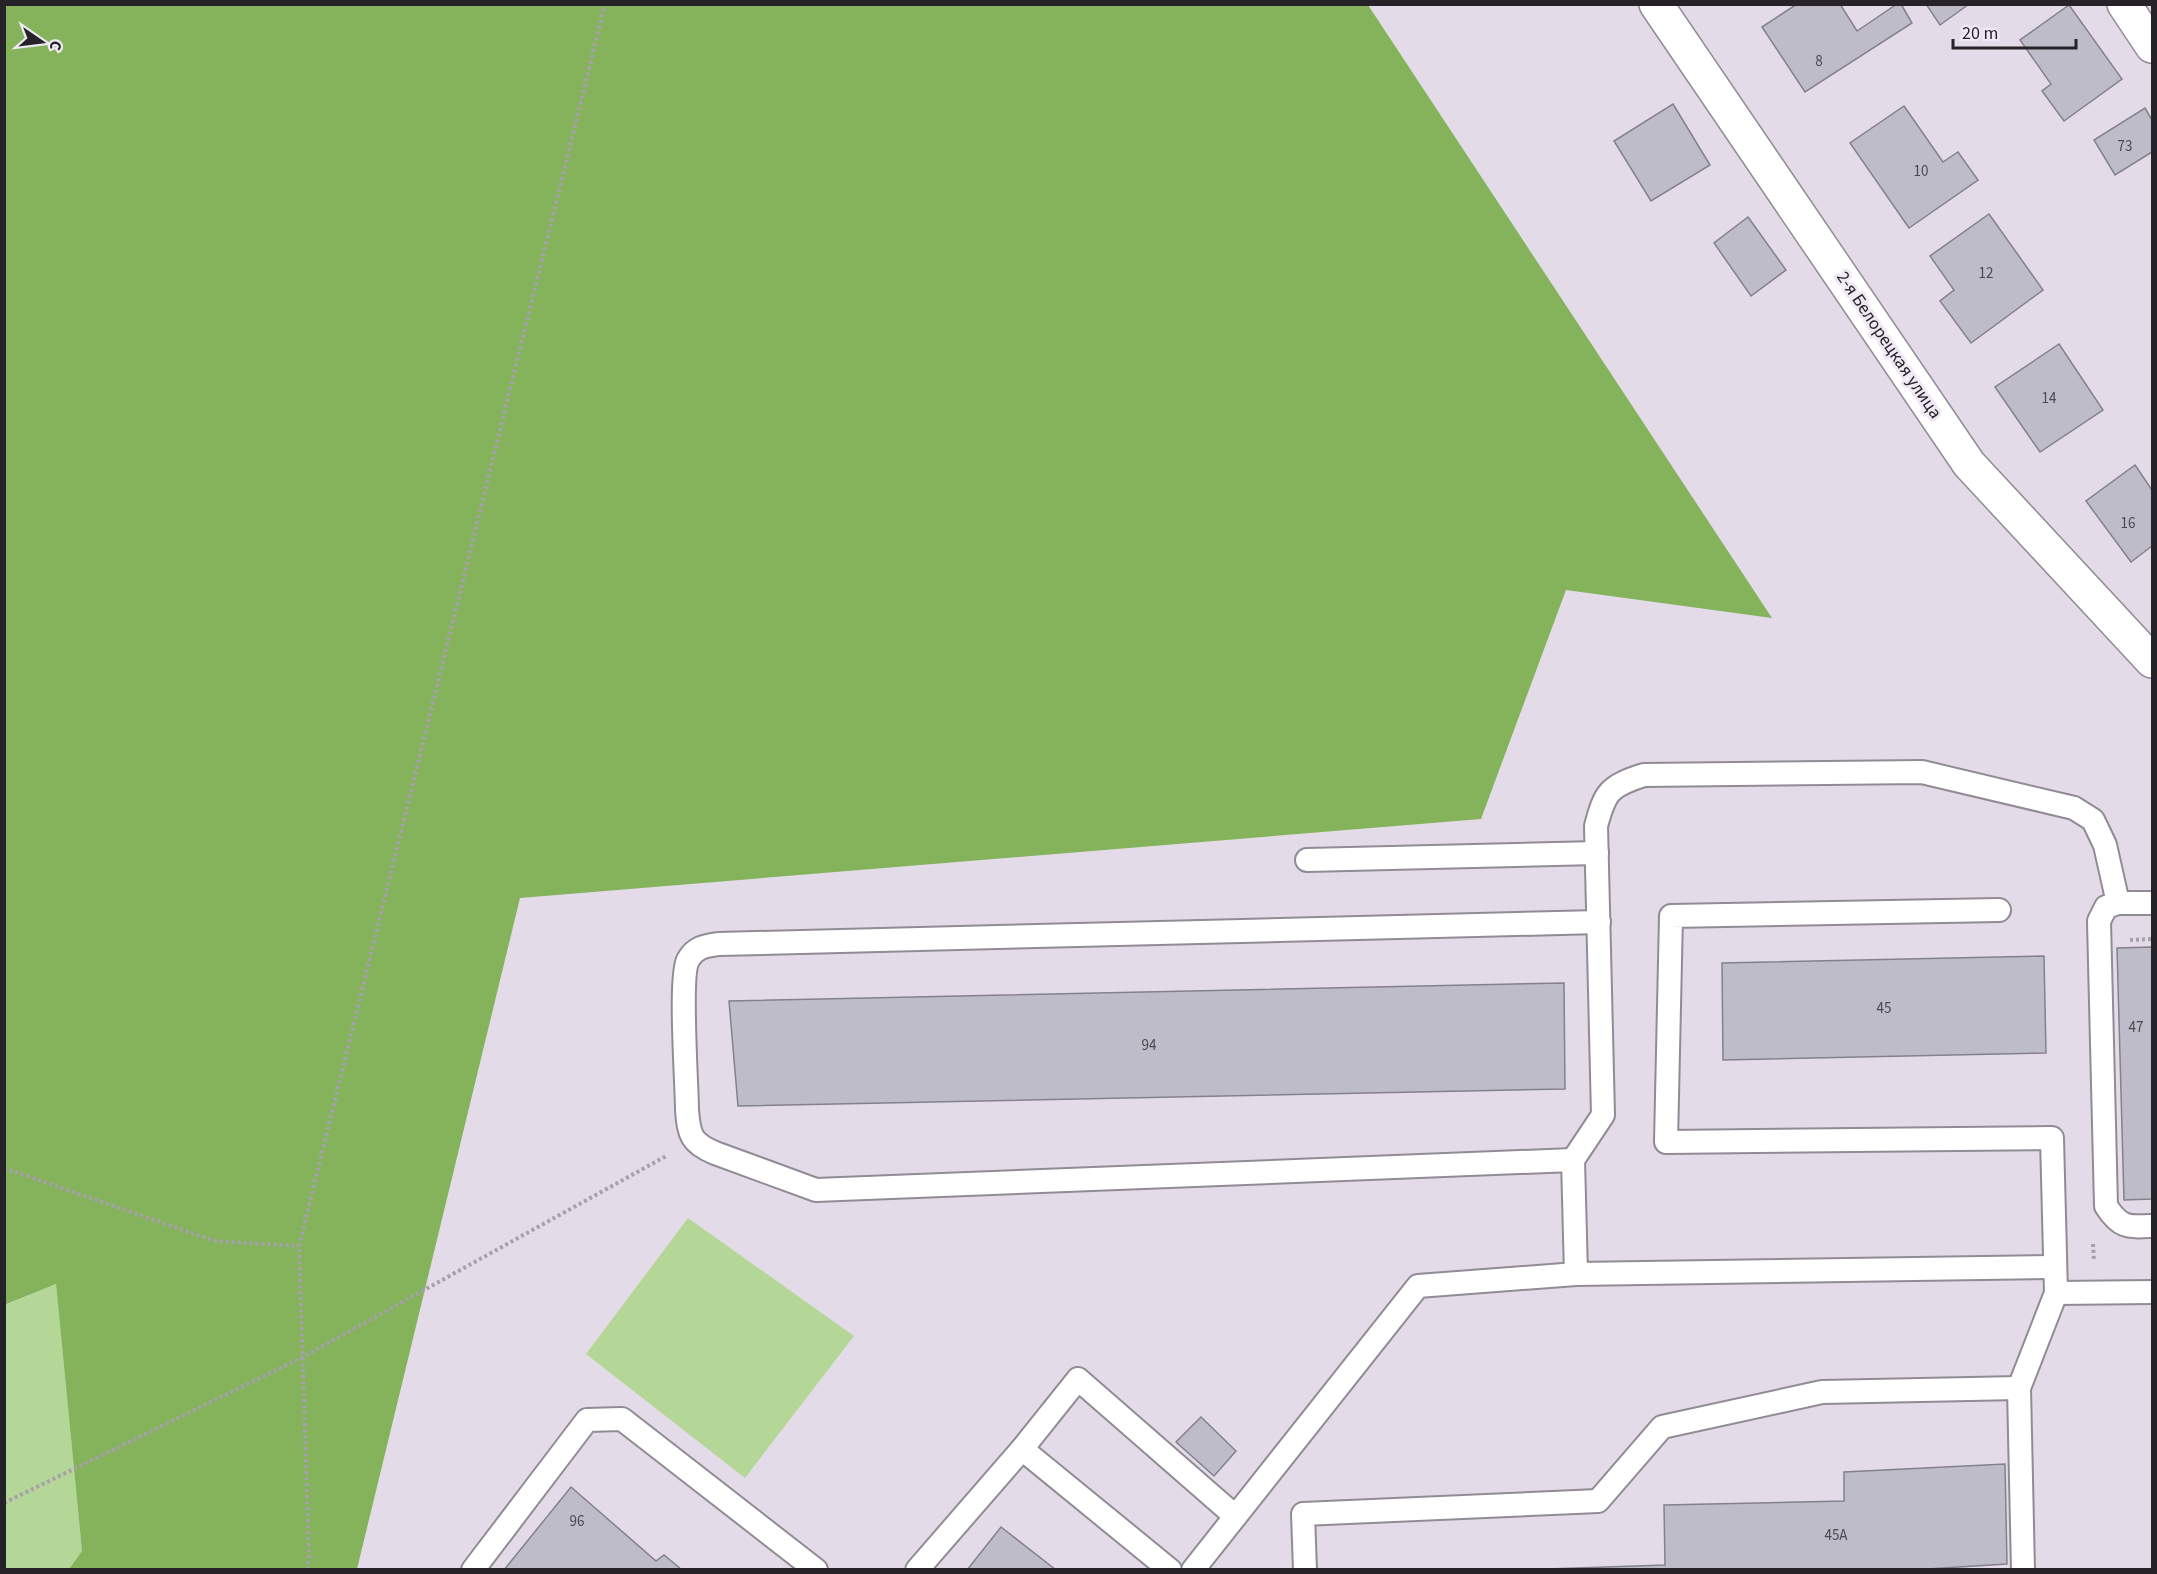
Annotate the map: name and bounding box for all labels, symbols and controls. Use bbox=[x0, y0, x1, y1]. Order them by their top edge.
north arrow bbox=[12, 12, 72, 72]
scale bar bbox=[1953, 12, 2076, 50]
text: 20 m bbox=[1962, 21, 1998, 46]
text: С bbox=[44, 38, 67, 53]
house number: 8 bbox=[1815, 51, 1823, 72]
house number: 73 bbox=[2118, 136, 2132, 157]
house number: 10 bbox=[1914, 161, 1928, 182]
house number: 12 bbox=[1979, 263, 1993, 284]
street label: 2-я Белорецкая улица bbox=[1830, 266, 1948, 424]
house number: 14 bbox=[2042, 388, 2057, 409]
house number: 16 bbox=[2121, 513, 2135, 534]
house number: 45 bbox=[1877, 998, 1891, 1019]
house number: 47 bbox=[2129, 1017, 2143, 1038]
house number: 94 bbox=[1142, 1035, 1157, 1056]
house number: 96 bbox=[570, 1511, 584, 1532]
house number: 45А bbox=[1824, 1525, 1848, 1546]

